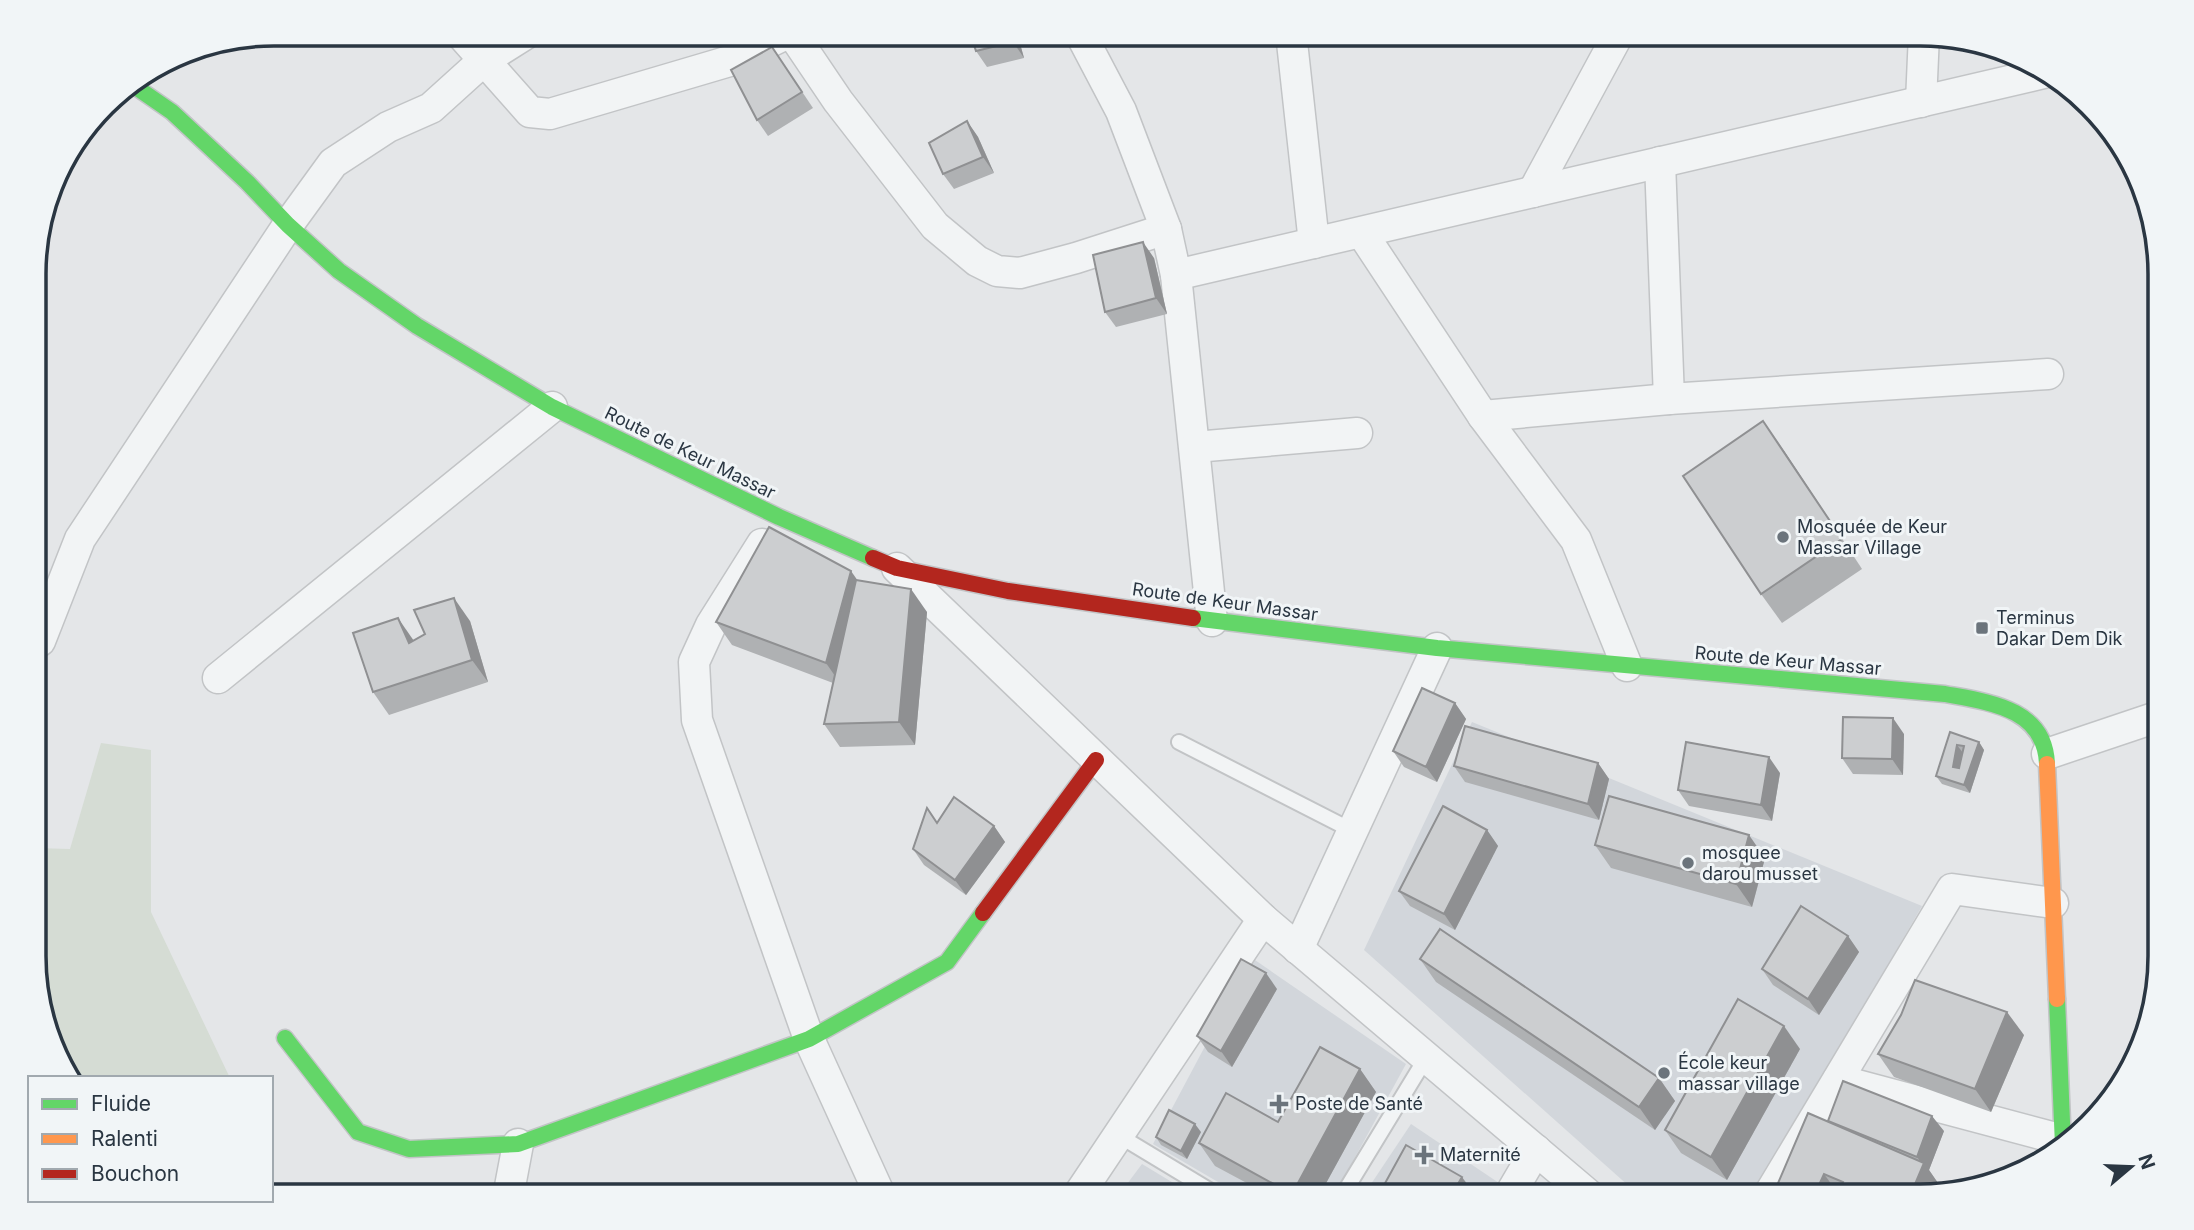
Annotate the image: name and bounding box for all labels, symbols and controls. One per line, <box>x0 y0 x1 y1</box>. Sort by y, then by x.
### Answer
street label: Route de Keur Massar <box>601 402 779 503</box>
place label: Mosquée de Keur Massar Village <box>1797 516 1947 558</box>
marker: Mosquée de Keur Massar Village <box>1775 529 1791 545</box>
street label: Route de Keur Massar <box>1131 578 1319 625</box>
place label: Terminus Dakar Dem Dik <box>1996 607 2123 649</box>
marker: Terminus Dakar Dem Dik <box>1974 620 1990 636</box>
street label: Route de Keur Massar <box>1694 642 1882 679</box>
place label: mosquee darou musset <box>1702 842 1818 884</box>
marker: mosquee darou musset <box>1680 855 1696 871</box>
place label: École keur massar village <box>1678 1051 1800 1094</box>
marker: École keur massar village <box>1656 1065 1672 1081</box>
legend <box>28 1076 273 1202</box>
text: Fluide <box>91 1091 151 1116</box>
place label: Poste de Santé <box>1295 1093 1423 1114</box>
marker: Poste de Santé <box>1269 1094 1289 1114</box>
text: Ralenti <box>91 1126 158 1151</box>
north arrow <box>2096 1132 2166 1202</box>
place label: Maternité <box>1440 1144 1521 1165</box>
marker: Maternité <box>1414 1145 1434 1165</box>
text: N <box>2133 1151 2160 1172</box>
text: Bouchon <box>91 1161 179 1186</box>

